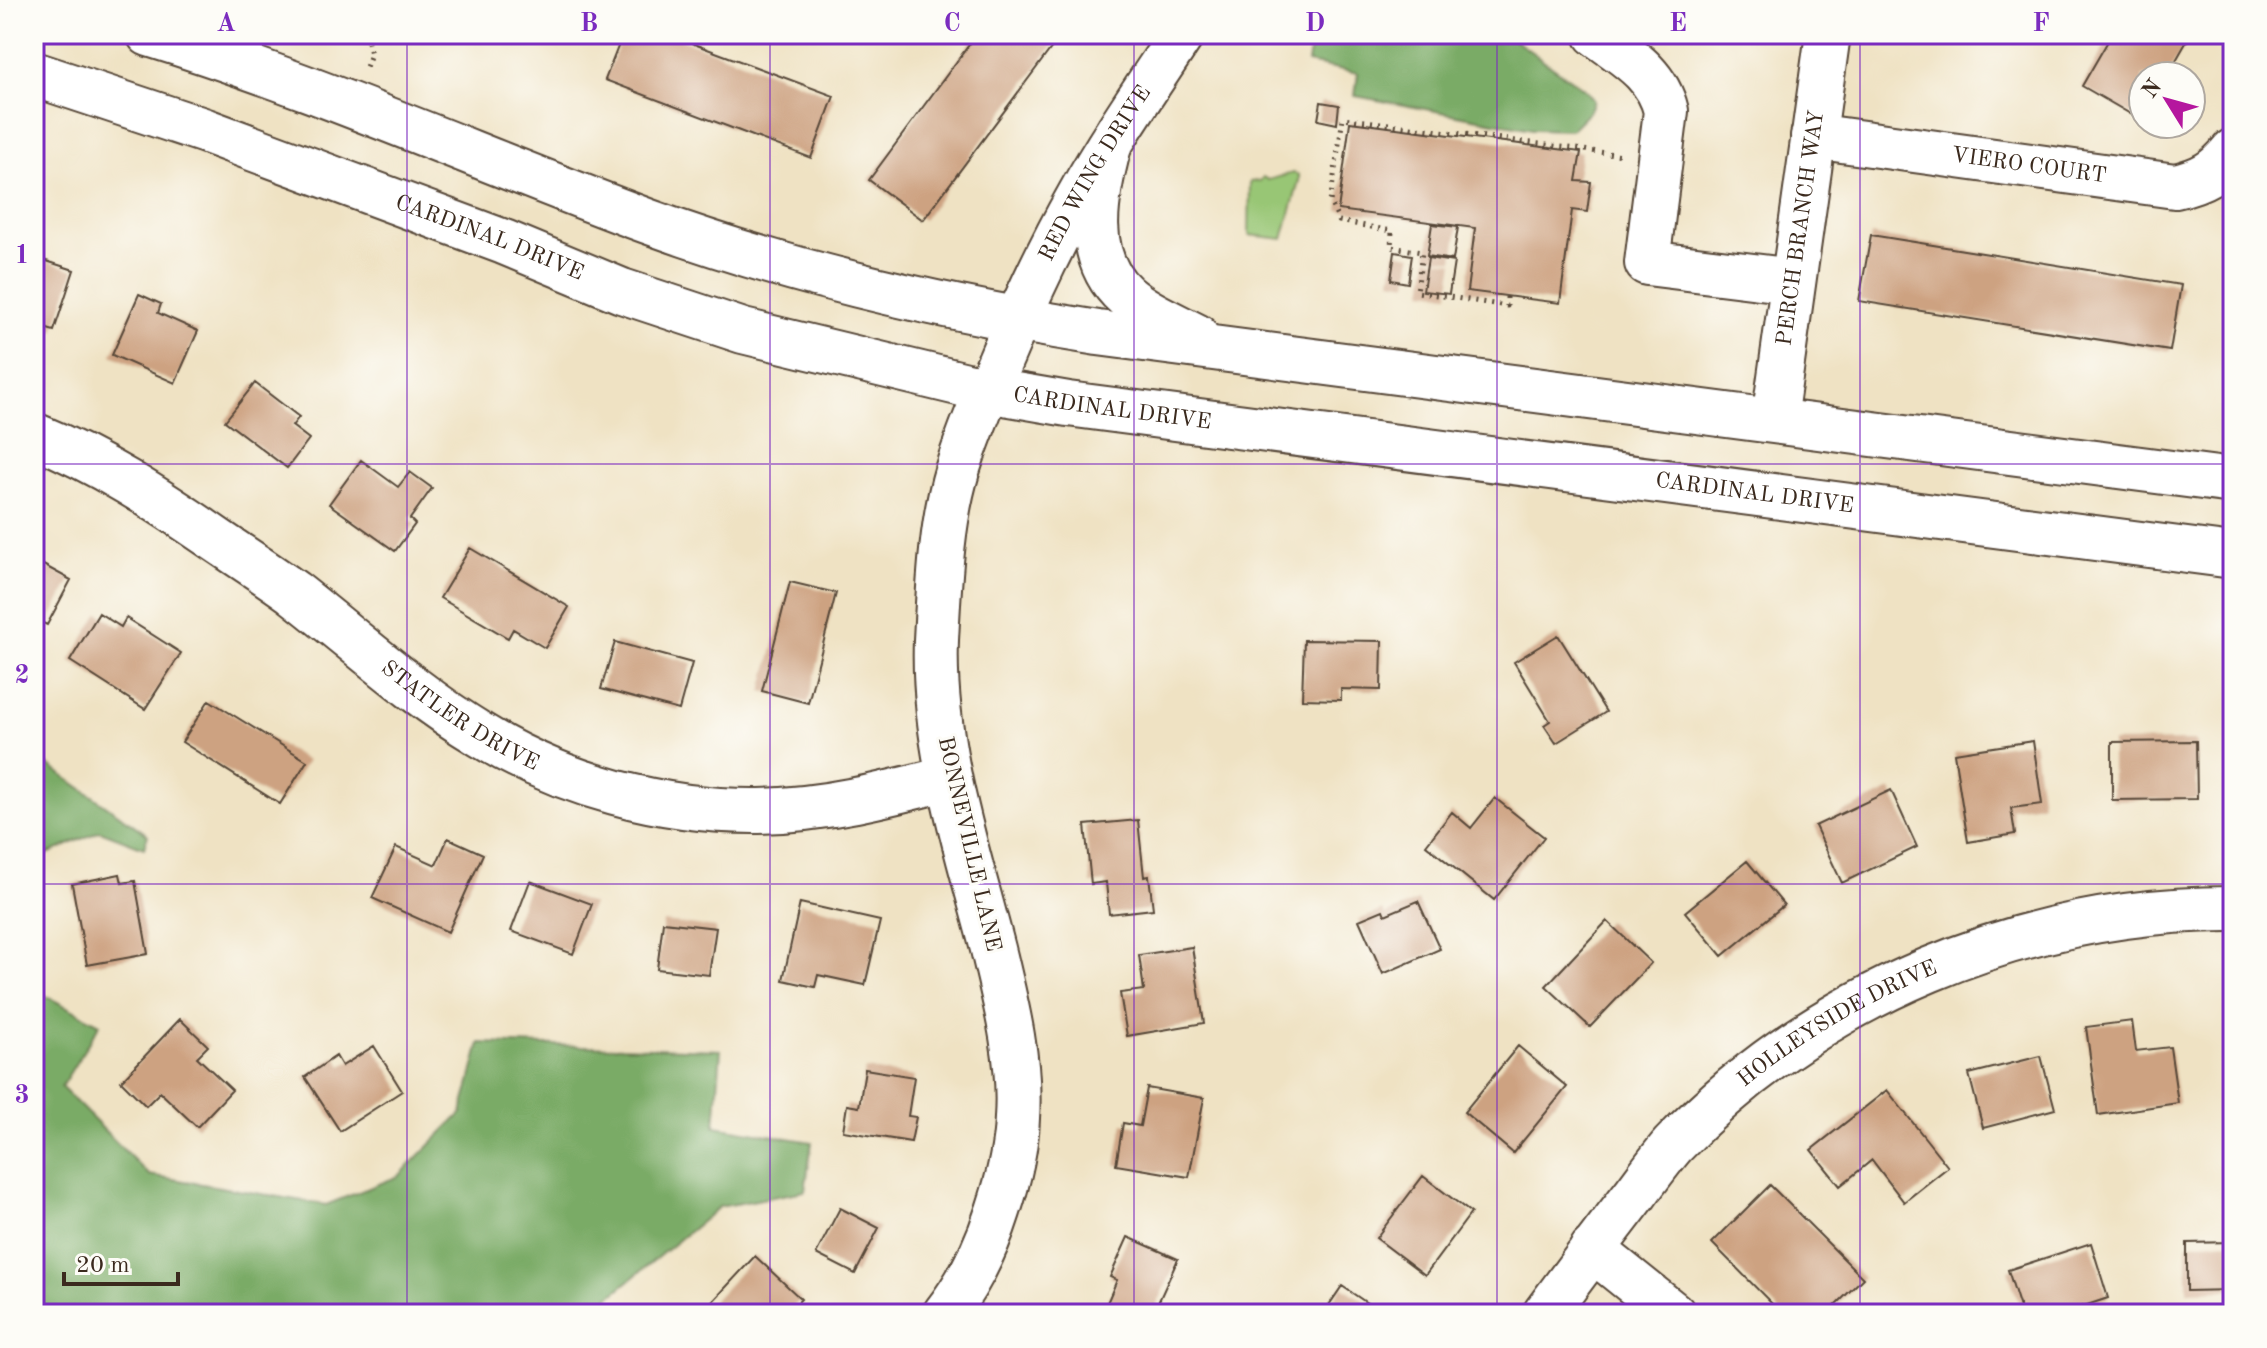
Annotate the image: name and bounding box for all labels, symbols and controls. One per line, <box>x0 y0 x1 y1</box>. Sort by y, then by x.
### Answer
text: A <box>216 11 236 37</box>
text: B <box>580 11 598 37</box>
text: C <box>943 11 961 37</box>
text: D <box>1305 11 1325 37</box>
text: E <box>1669 11 1687 37</box>
text: F <box>2032 11 2050 37</box>
north arrow <box>2127 60 2207 140</box>
text: N <box>2139 76 2167 103</box>
street label: RED WING DRIVE <box>1036 82 1155 265</box>
street label: PERCH BRANCH WAY <box>1774 109 1828 347</box>
street label: VIERO COURT <box>1950 144 2108 187</box>
street label: CARDINAL DRIVE <box>392 192 586 285</box>
text: 1 <box>14 243 30 269</box>
street label: CARDINAL DRIVE <box>1011 384 1212 434</box>
street label: CARDINAL DRIVE <box>1654 470 1855 517</box>
street label: STATLER DRIVE <box>377 657 542 775</box>
text: 2 <box>14 663 30 689</box>
street label: BONNEVILLE LANE <box>934 734 1004 954</box>
street label: HOLLEYSIDE DRIVE <box>1734 957 1940 1091</box>
text: 3 <box>14 1083 30 1109</box>
scale bar <box>64 1236 178 1286</box>
text: 20 m <box>76 1254 130 1278</box>

